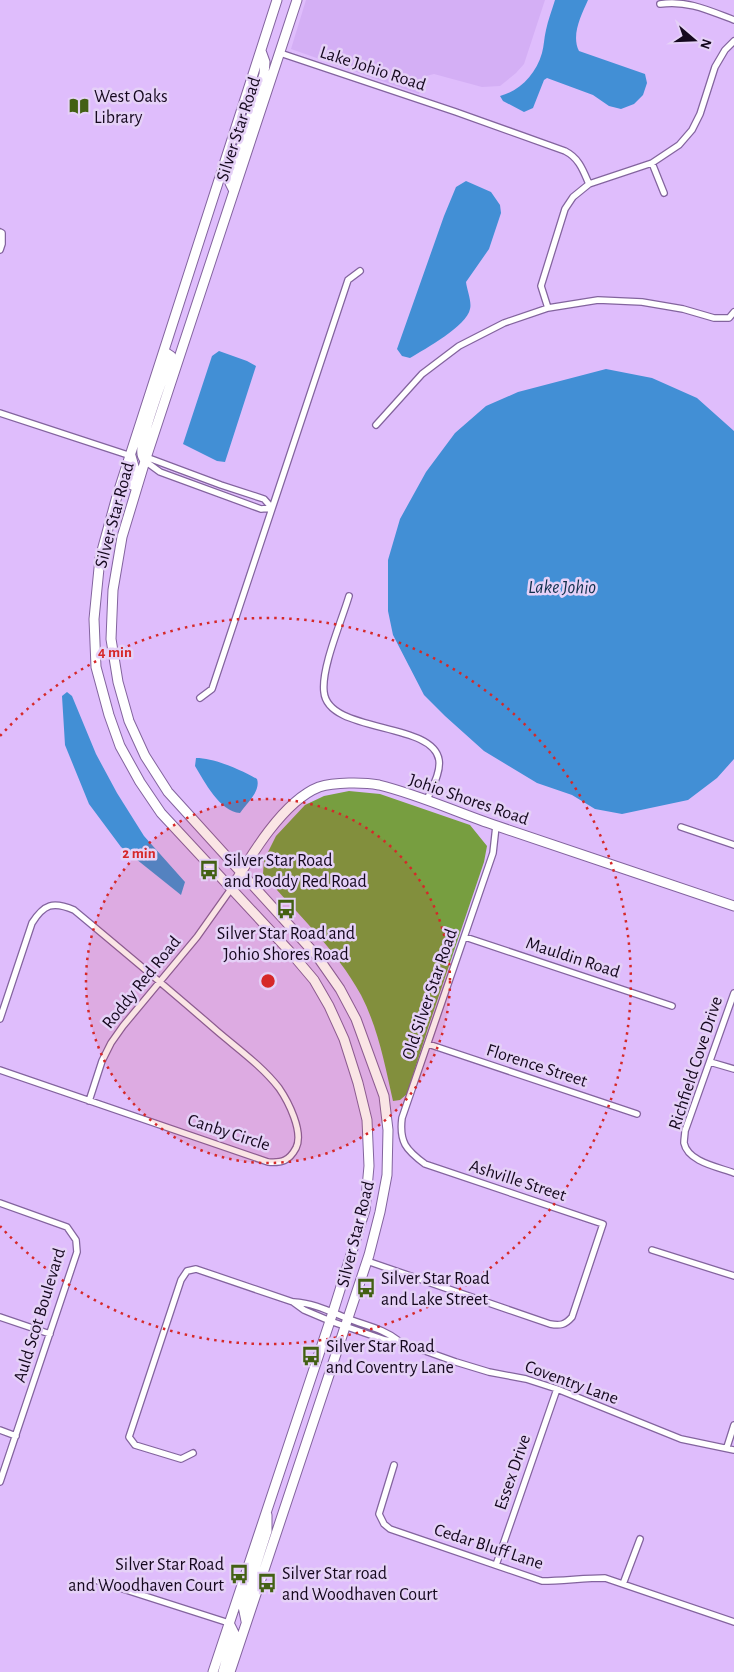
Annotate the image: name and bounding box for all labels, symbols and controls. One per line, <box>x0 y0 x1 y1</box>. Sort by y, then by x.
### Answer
north arrow <box>669 15 719 65</box>
text: N <box>697 37 714 51</box>
street label: Lake Johio Road <box>317 43 428 95</box>
street label: Silver Star Road <box>214 75 264 184</box>
place label: West Oaks Library <box>94 88 168 127</box>
library icon: West Oaks Library <box>68 95 90 117</box>
street label: Silver Star Road <box>92 460 138 570</box>
water label: Lake Johio <box>528 578 596 597</box>
text: 4 min <box>98 645 132 660</box>
street label: Johio Shores Road <box>406 771 531 829</box>
text: 2 min <box>122 846 156 861</box>
place label: Silver Star Road and Roddy Red Road <box>224 852 367 891</box>
bus stop icon: Silver Star Road and Roddy Red Road <box>198 859 220 881</box>
bus stop icon: Silver Star Road and Johio Shores Road <box>275 898 297 920</box>
place label: Silver Star Road and Johio Shores Road <box>217 925 355 964</box>
street label: Old Silver Star Road <box>399 927 461 1062</box>
street label: Roddy Red Road <box>99 933 184 1032</box>
street label: Mauldin Road <box>523 934 622 982</box>
centre of rings <box>259 972 277 990</box>
street label: Richfield Cove Drive <box>666 994 726 1132</box>
street label: Florence Street <box>484 1041 590 1091</box>
street label: Canby Circle <box>185 1111 272 1155</box>
street label: Ashville Street <box>467 1157 569 1205</box>
street label: Silver Star Road <box>334 1179 378 1289</box>
street label: Auld Scot Boulevard <box>11 1246 69 1385</box>
place label: Silver Star Road and Lake Street <box>381 1270 490 1309</box>
bus stop icon: Silver Star Road and Lake Street <box>355 1277 377 1299</box>
place label: Silver Star Road and Coventry Lane <box>326 1338 454 1377</box>
bus stop icon: Silver Star Road and Coventry Lane <box>300 1345 322 1367</box>
street label: Coventry Lane <box>522 1358 621 1408</box>
street label: Essex Drive <box>492 1432 534 1512</box>
street label: Cedar Bluff Lane <box>432 1521 546 1573</box>
place label: Silver Star Road and Woodhaven Court <box>68 1556 224 1595</box>
bus stop icon: Silver Star Road and Woodhaven Court <box>228 1563 250 1585</box>
place label: Silver Star road and Woodhaven Court <box>282 1565 438 1604</box>
bus stop icon: Silver Star road and Woodhaven Court <box>256 1572 278 1594</box>

